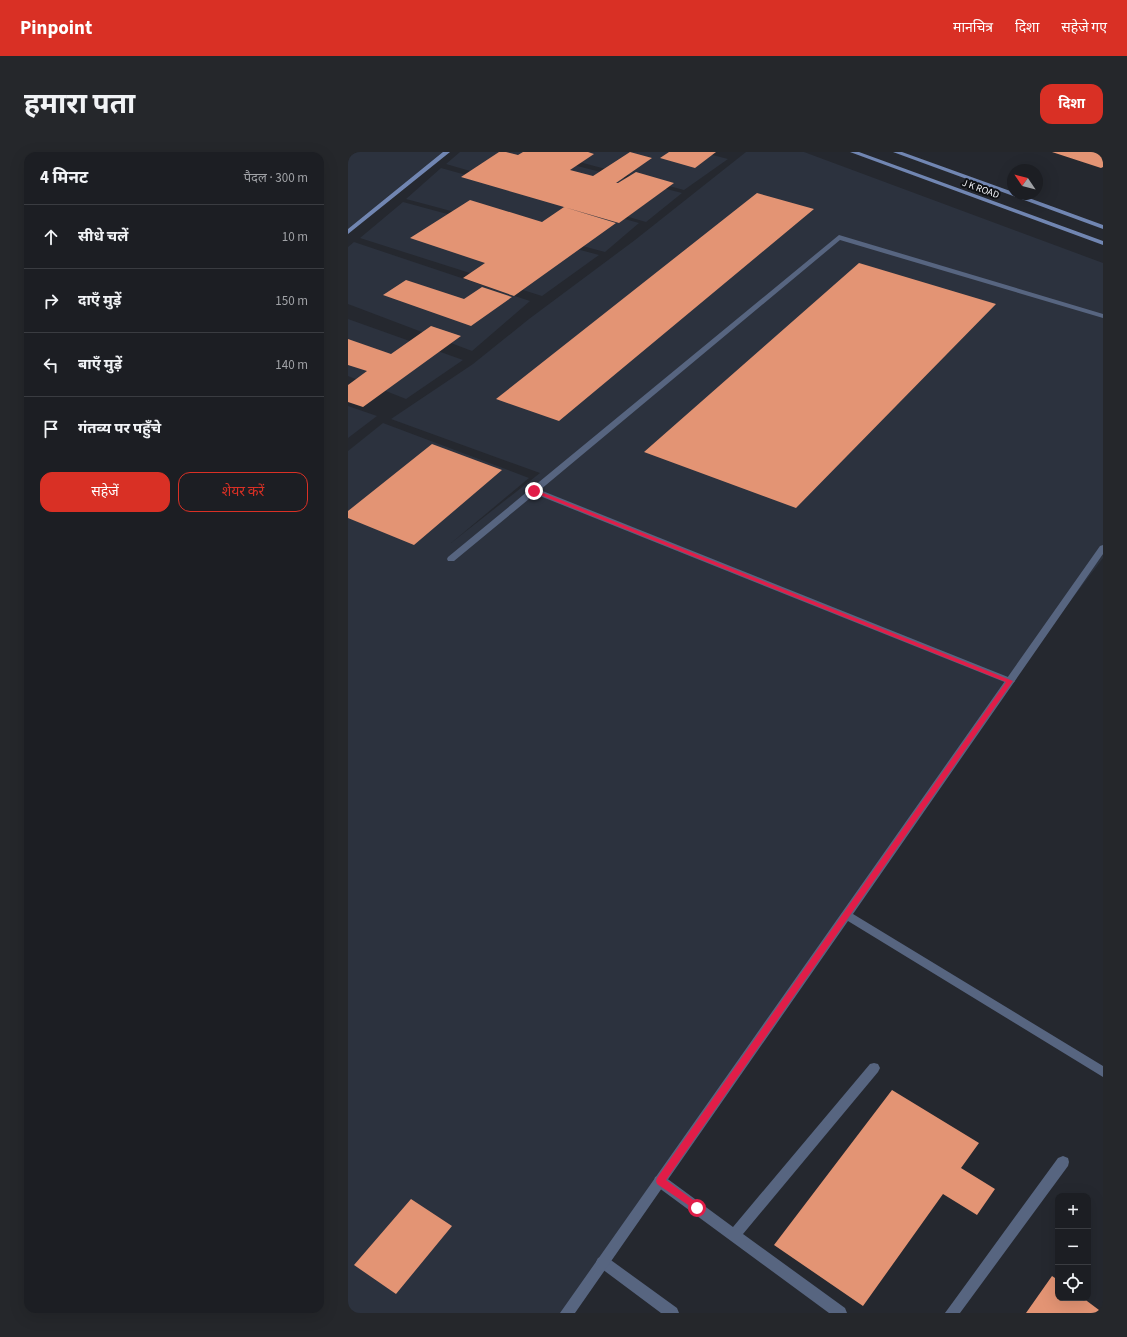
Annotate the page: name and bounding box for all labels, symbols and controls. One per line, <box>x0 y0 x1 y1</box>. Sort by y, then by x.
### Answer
text: Pinpoint <box>20 15 92 42</box>
text: मानचित्र <box>953 18 993 38</box>
text: दिशा <box>1015 18 1039 38</box>
text: सहेजे गए <box>1061 18 1107 38</box>
text: हमारा पता <box>24 84 135 124</box>
button: दिशा <box>1040 84 1103 124</box>
north arrow <box>1007 164 1043 200</box>
text: 4 मिनट <box>40 166 88 190</box>
text: पैदल · 300 m <box>244 169 308 187</box>
street label: J K ROAD <box>960 176 1001 202</box>
icon: ahead <box>40 226 62 248</box>
text: सीधे चलें <box>78 226 128 247</box>
text: 10 m <box>282 228 308 246</box>
icon: right <box>40 290 62 312</box>
text: दाएँ मुड़ें <box>78 290 121 311</box>
text: 150 m <box>275 292 308 310</box>
icon: left <box>40 354 62 376</box>
text: बाएँ मुड़ें <box>78 354 122 375</box>
text: 140 m <box>275 356 308 374</box>
icon: arrive <box>40 418 62 440</box>
text: गंतव्य पर पहुँचे <box>78 418 161 439</box>
button: सहेजें <box>40 472 170 512</box>
button: शेयर करें <box>178 472 308 512</box>
route end <box>525 482 543 500</box>
map controls <box>1055 1193 1091 1301</box>
button: + <box>1055 1193 1091 1229</box>
route start <box>688 1199 706 1217</box>
button: − <box>1055 1229 1091 1265</box>
button: locate <box>1055 1265 1091 1301</box>

